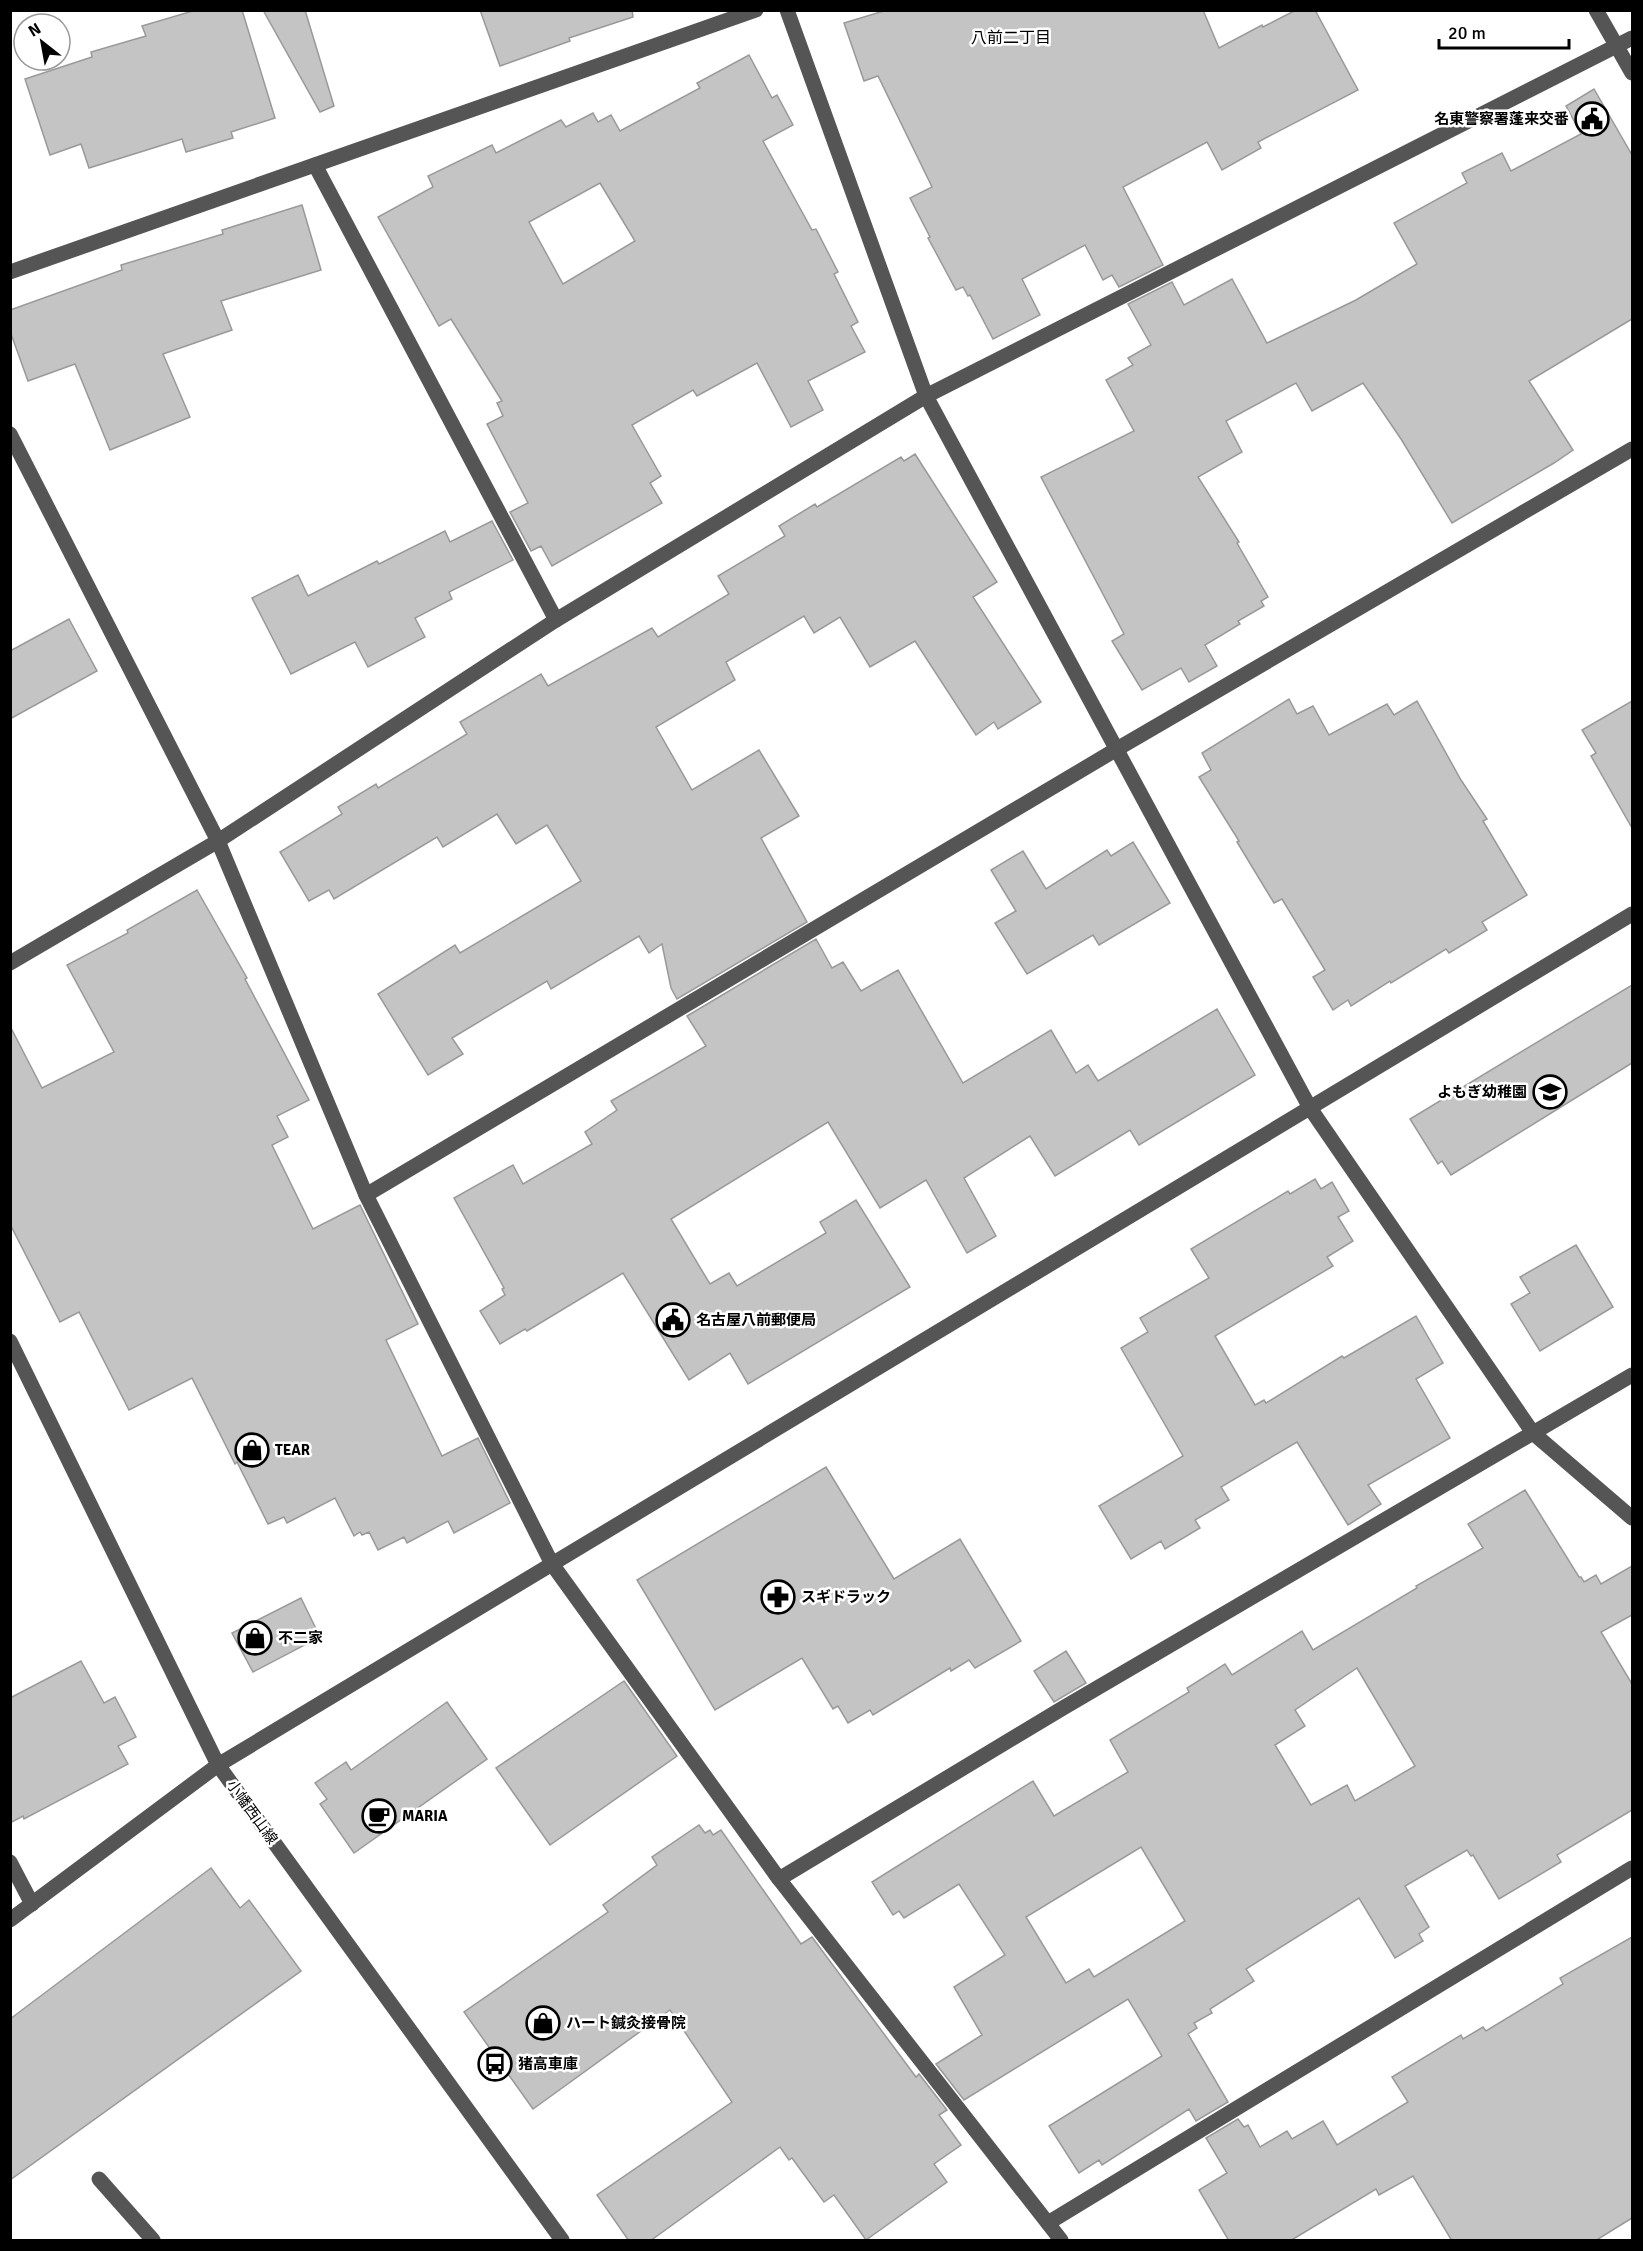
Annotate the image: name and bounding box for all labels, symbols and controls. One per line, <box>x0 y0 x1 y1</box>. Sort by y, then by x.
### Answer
north arrow <box>12 12 72 72</box>
scale bar <box>1439 12 1570 50</box>
text: N <box>25 19 45 41</box>
text: 20 m <box>1448 22 1486 44</box>
district label: 八前二丁目 <box>971 28 1051 48</box>
public building icon: 名東警察署蓬来交番 <box>1574 101 1610 137</box>
place label: 名東警察署蓬来交番 <box>1434 110 1569 128</box>
school or university icon: よもぎ幼稚園 <box>1532 1074 1568 1110</box>
place label: よもぎ幼稚園 <box>1437 1083 1527 1101</box>
public building icon: 名古屋八前郵便局 <box>655 1302 691 1338</box>
place label: 名古屋八前郵便局 <box>696 1311 816 1329</box>
shop icon: TEAR <box>234 1432 270 1468</box>
place label: TEAR <box>275 1441 310 1459</box>
pharmacy icon: スギドラック <box>760 1579 796 1615</box>
place label: スギドラック <box>801 1588 891 1606</box>
shop icon: 不二家 <box>237 1620 273 1656</box>
place label: 不二家 <box>278 1629 323 1647</box>
street label: 小幡西山線 <box>223 1776 281 1848</box>
cafe icon: MARIA <box>361 1798 397 1834</box>
place label: MARIA <box>402 1807 448 1825</box>
shop icon: ハート鍼灸接骨院 <box>525 2005 561 2041</box>
place label: ハート鍼灸接骨院 <box>566 2014 686 2032</box>
bus stop icon: 猪高車庫 <box>477 2046 513 2082</box>
place label: 猪高車庫 <box>518 2055 578 2073</box>

